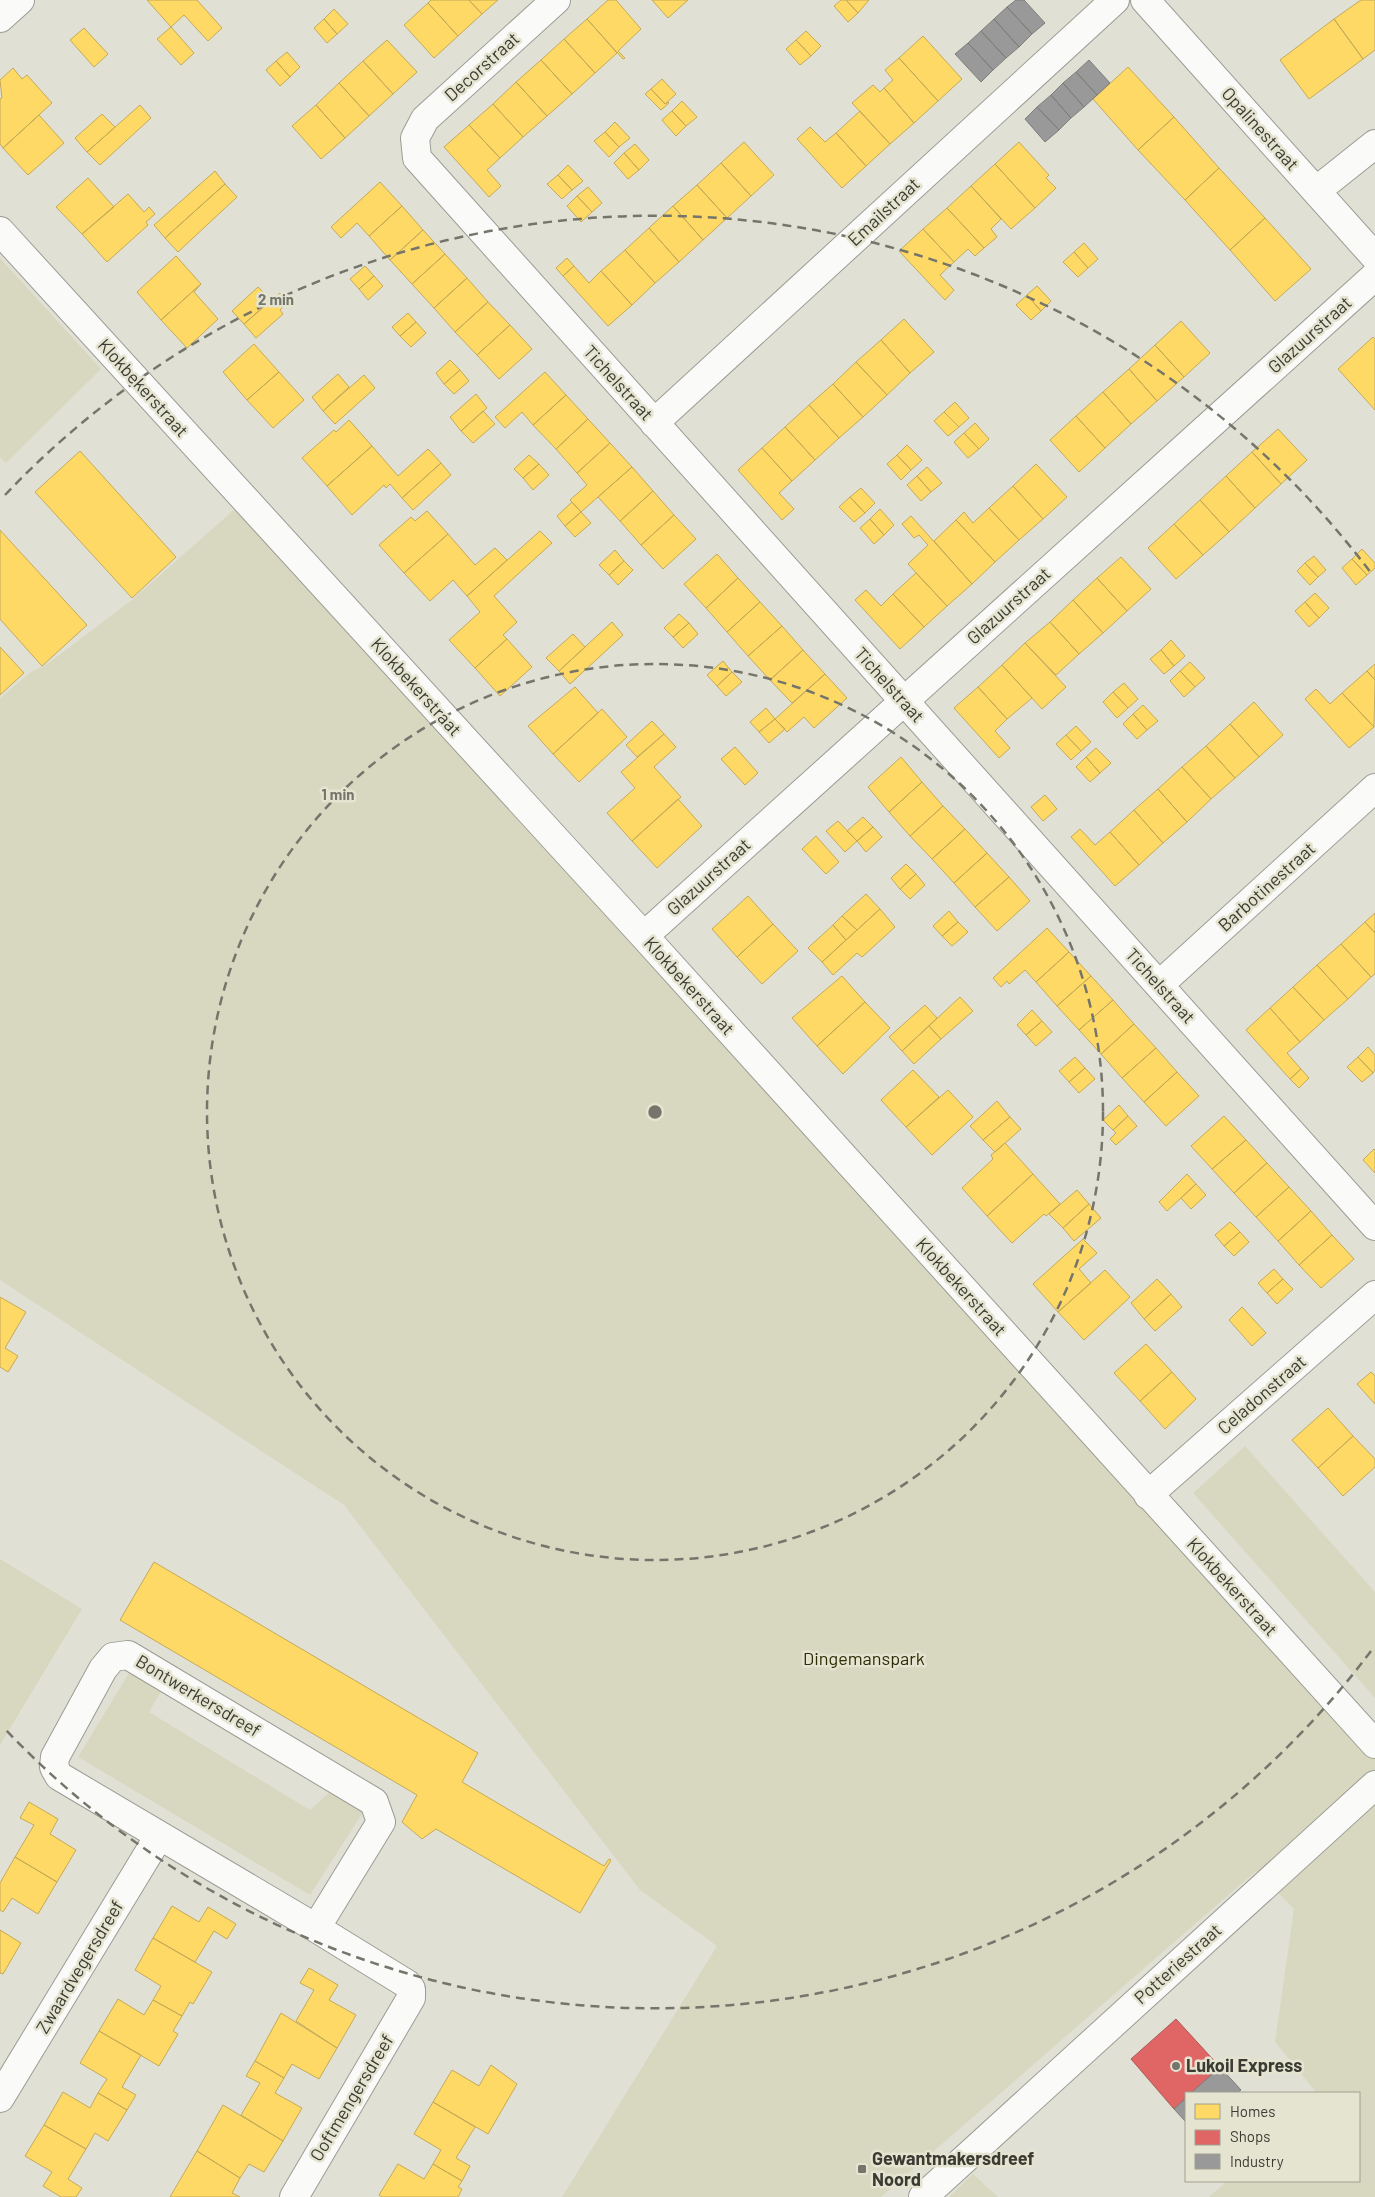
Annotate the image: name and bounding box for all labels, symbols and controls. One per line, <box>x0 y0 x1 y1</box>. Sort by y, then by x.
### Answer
street label: Decorstraat <box>439 27 523 106</box>
street label: Opalinestraat <box>1218 82 1304 175</box>
street label: Emailstraat <box>843 172 924 250</box>
text: 2 min <box>258 290 294 308</box>
street label: Glazuurstraat <box>1263 291 1356 377</box>
street label: Klokbekerstraat <box>94 334 194 441</box>
street label: Tichelstraat <box>579 340 658 425</box>
street label: Glazuurstraat <box>962 562 1055 648</box>
street label: Klokbekerstraat <box>367 633 467 740</box>
street label: Tichelstraat <box>850 642 929 727</box>
text: 1 min <box>322 785 354 803</box>
street label: Glazuurstraat <box>662 833 755 919</box>
street label: Barbotinestraat <box>1213 837 1319 936</box>
street label: Klokbekerstraat <box>640 932 740 1039</box>
street label: Tichelstraat <box>1121 943 1200 1028</box>
centre of rings <box>646 1103 664 1121</box>
street label: Klokbekerstraat <box>912 1233 1012 1340</box>
street label: Celadonstraat <box>1213 1350 1310 1439</box>
street label: Klokbekerstraat <box>1183 1533 1283 1640</box>
park label: Dingemanspark <box>803 1647 925 1669</box>
street label: Bontwerkersdreef <box>132 1649 265 1741</box>
street label: Zwaardvegersdreef <box>31 1896 128 2037</box>
street label: Potteriestraat <box>1129 1918 1225 2008</box>
street label: Ooftmengersdreef <box>305 2030 398 2165</box>
place label: Lukoil Express <box>1186 2054 1302 2076</box>
marker: Lukoil Express <box>1170 2060 1182 2072</box>
legend <box>1185 2092 1360 2182</box>
text: Homes <box>1230 2102 1275 2120</box>
text: Shops <box>1230 2127 1270 2145</box>
place label: Gewantmakersdreef Noord <box>872 2147 1034 2190</box>
text: Industry <box>1230 2152 1284 2170</box>
marker: Gewantmakersdreef Noord <box>856 2163 868 2175</box>

